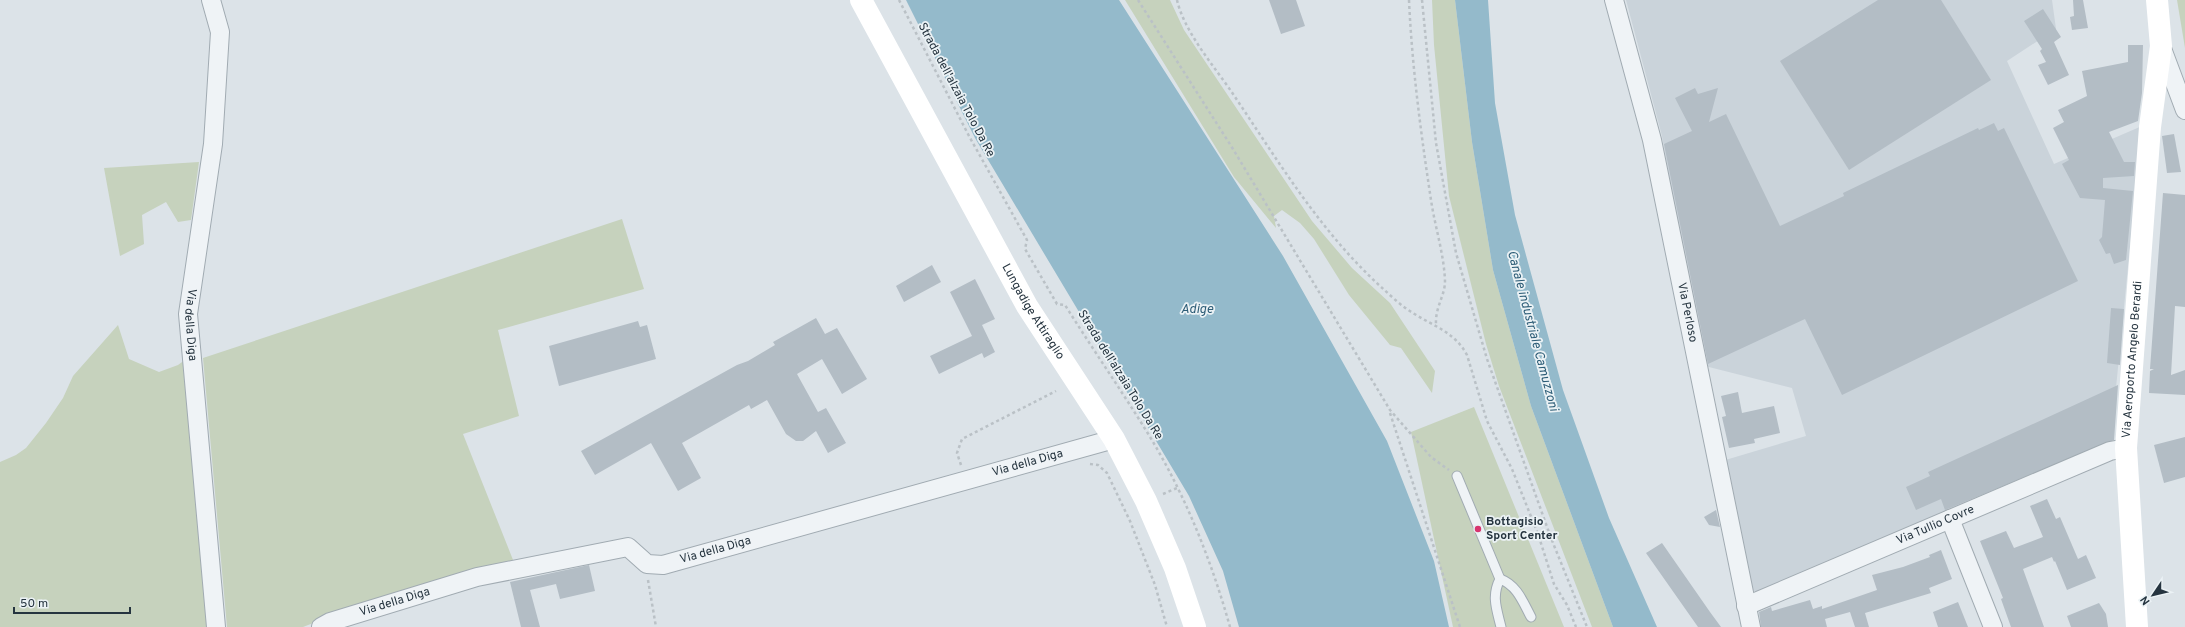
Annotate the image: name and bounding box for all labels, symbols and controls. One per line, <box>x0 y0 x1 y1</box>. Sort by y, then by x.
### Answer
street label: Strada dell'alzaia Tolo Da Re <box>914 20 998 160</box>
water label: Canale industriale Camuzzoni <box>1503 249 1561 414</box>
street label: Lungadige Attiraglio <box>998 261 1068 363</box>
street label: Via Aeroporto Angelo Berardi <box>2119 280 2146 439</box>
street label: Via Perloso <box>1673 281 1701 344</box>
street label: Via della Diga <box>180 287 200 362</box>
water label: Adige <box>1181 302 1213 318</box>
street label: Strada dell'alzaia Tolo Da Re <box>1073 307 1167 443</box>
street label: Via della Diga <box>990 446 1065 481</box>
street label: Via Tullio Covre <box>1894 502 1977 549</box>
place label: Bottagisio Sport Center <box>1486 514 1557 544</box>
marker: Bottagisio Sport Center <box>1473 524 1483 534</box>
street label: Via della Diga <box>678 533 753 568</box>
north arrow <box>2133 575 2173 615</box>
street label: Via della Diga <box>357 584 432 621</box>
scale bar <box>14 589 130 615</box>
text: N <box>2138 593 2154 607</box>
text: 50 m <box>20 596 48 612</box>

